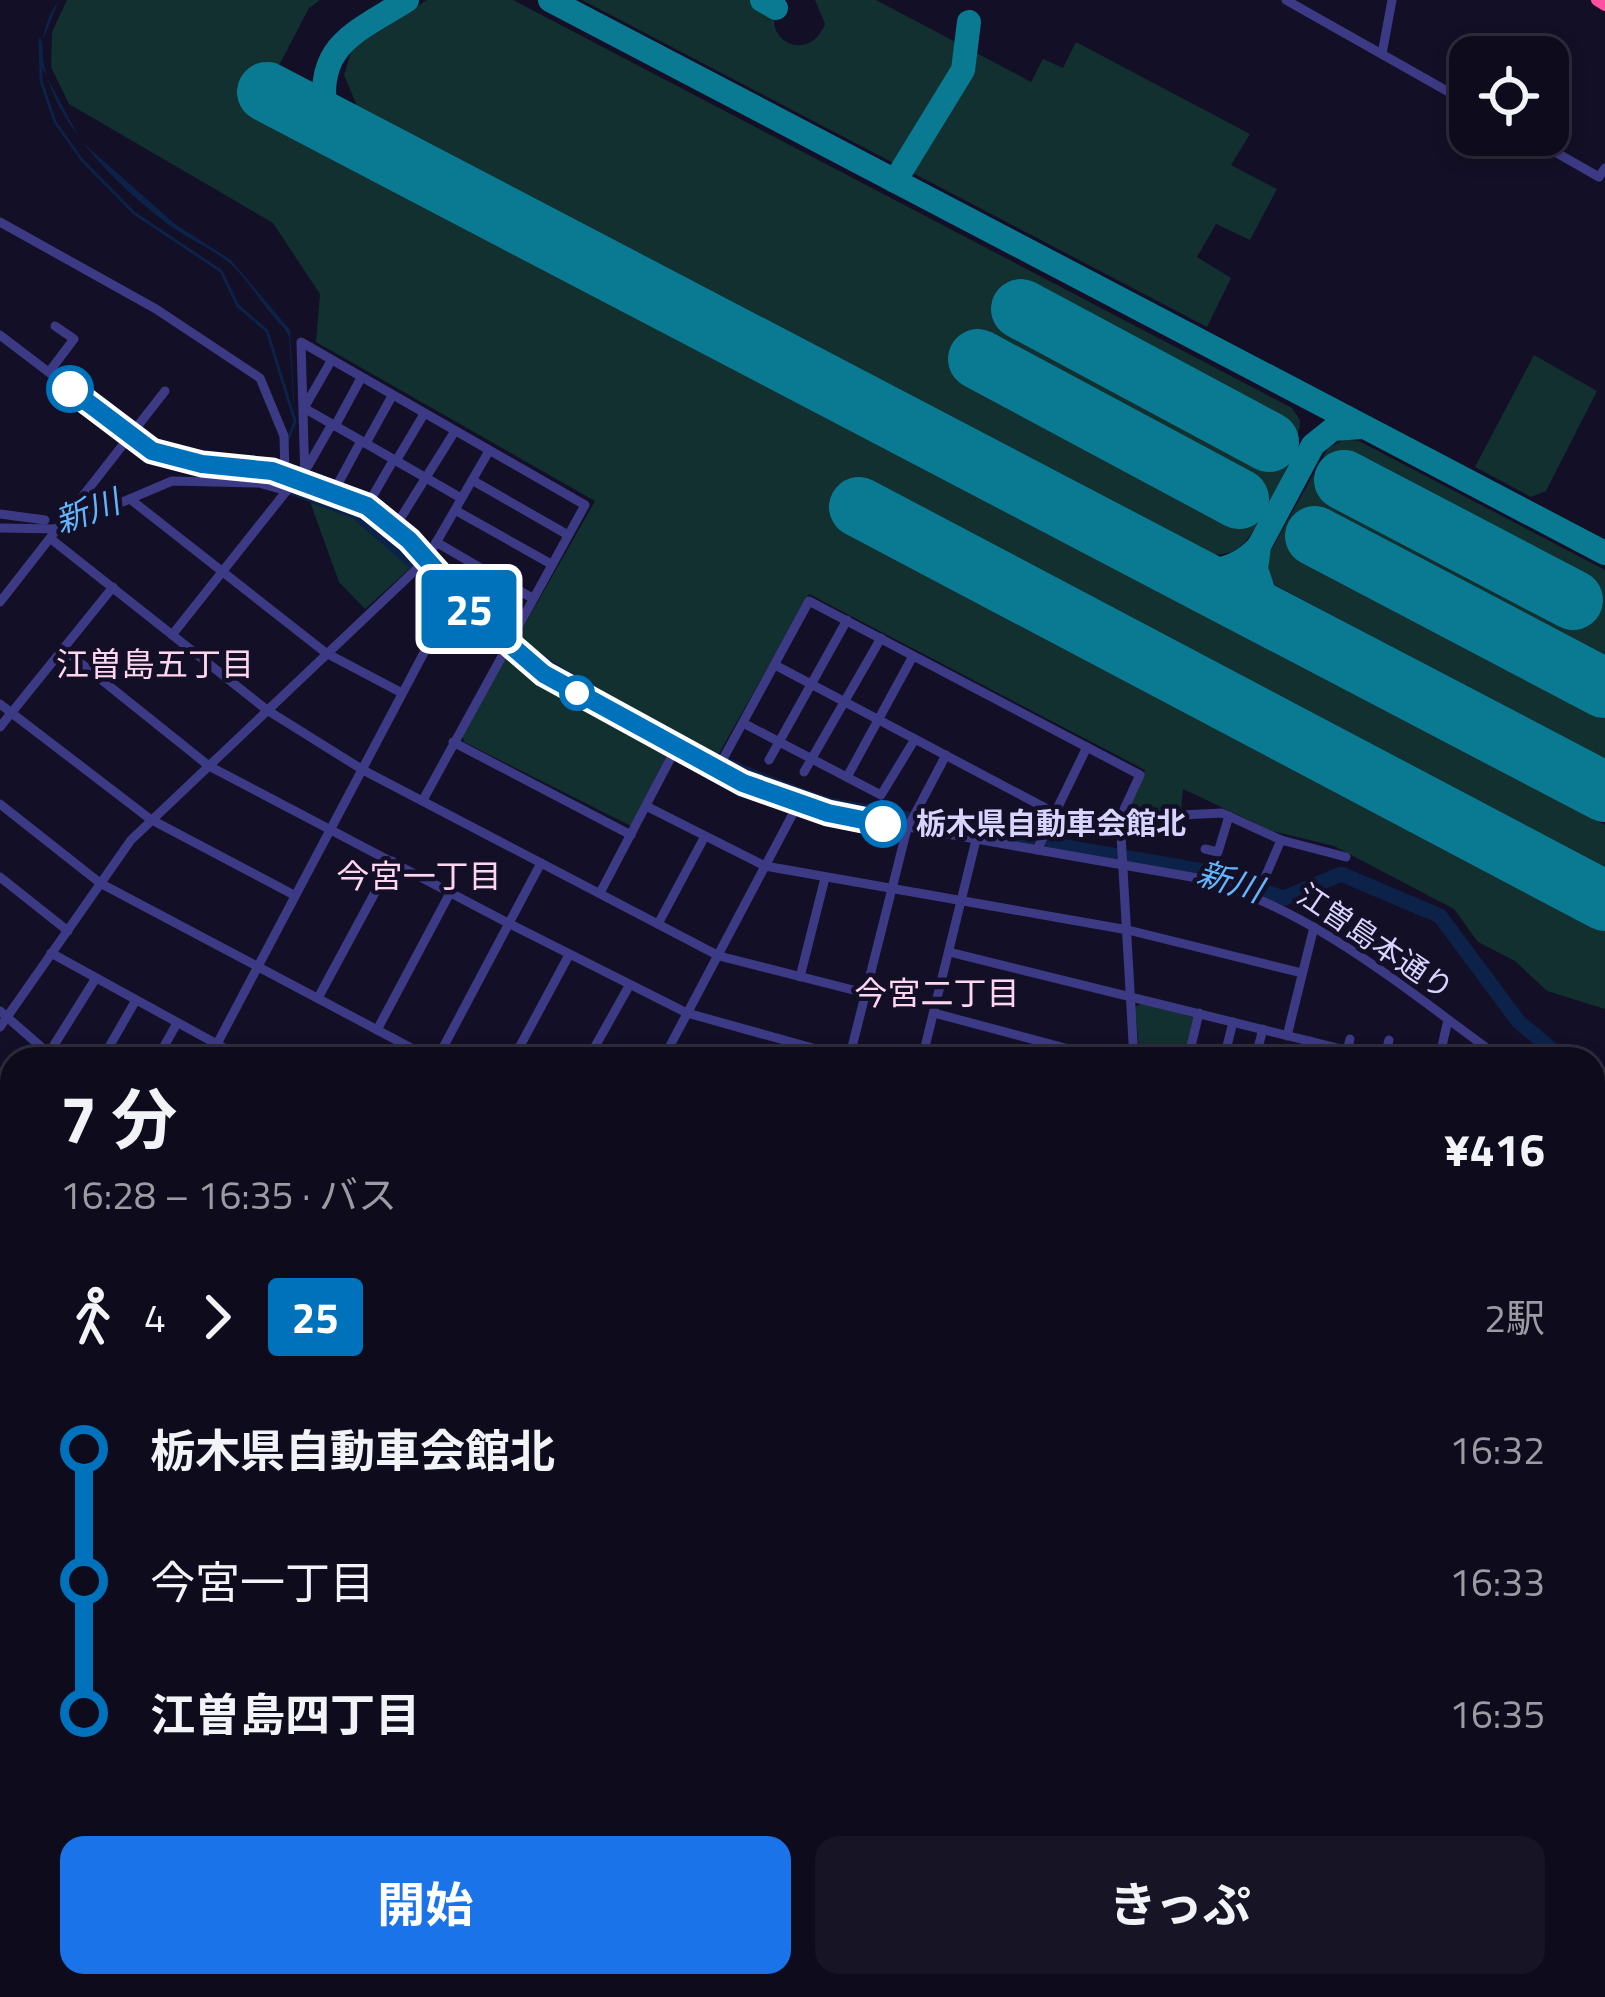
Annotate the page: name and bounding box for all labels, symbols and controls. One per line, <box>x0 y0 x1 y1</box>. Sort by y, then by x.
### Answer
map controls <box>1449 36 1569 156</box>
button: locate <box>1449 36 1569 156</box>
unlabelled marker <box>48 367 92 411</box>
water label: 新川 <box>47 475 129 546</box>
line badge: 25 <box>415 570 523 648</box>
text: 25 <box>445 577 493 641</box>
district label: 江曽島五丁目 <box>56 639 254 689</box>
unlabelled marker <box>561 677 593 709</box>
place label: 栃木県自動車会館北 <box>916 800 1186 846</box>
marker: 栃木県自動車会館北 <box>861 802 905 846</box>
water label: 新川 <box>1191 847 1272 915</box>
district label: 今宮一丁目 <box>337 851 502 901</box>
street label: 江曽島本通り <box>1288 872 1463 1011</box>
district label: 今宮二丁目 <box>855 968 1020 1018</box>
text: 7 分 <box>60 1068 177 1169</box>
text: ¥416 <box>1444 1115 1545 1183</box>
text: 16:28 – 16:35 · バス <box>60 1165 397 1224</box>
icon: walk <box>60 1284 126 1350</box>
icon: forward <box>184 1284 250 1350</box>
text: 25 <box>292 1285 339 1349</box>
text: 4 <box>144 1288 166 1347</box>
text: 2駅 <box>1484 1288 1545 1347</box>
text: 栃木県自動車会館北 <box>150 1416 555 1484</box>
text: 16:32 <box>1449 1420 1545 1479</box>
text: 今宮一丁目 <box>150 1548 375 1616</box>
text: 16:33 <box>1449 1552 1545 1611</box>
text: 江曽島四丁目 <box>150 1680 420 1748</box>
text: 16:35 <box>1449 1684 1545 1743</box>
button: 開始 <box>60 1836 791 1974</box>
button: きっぷ <box>815 1836 1545 1974</box>

